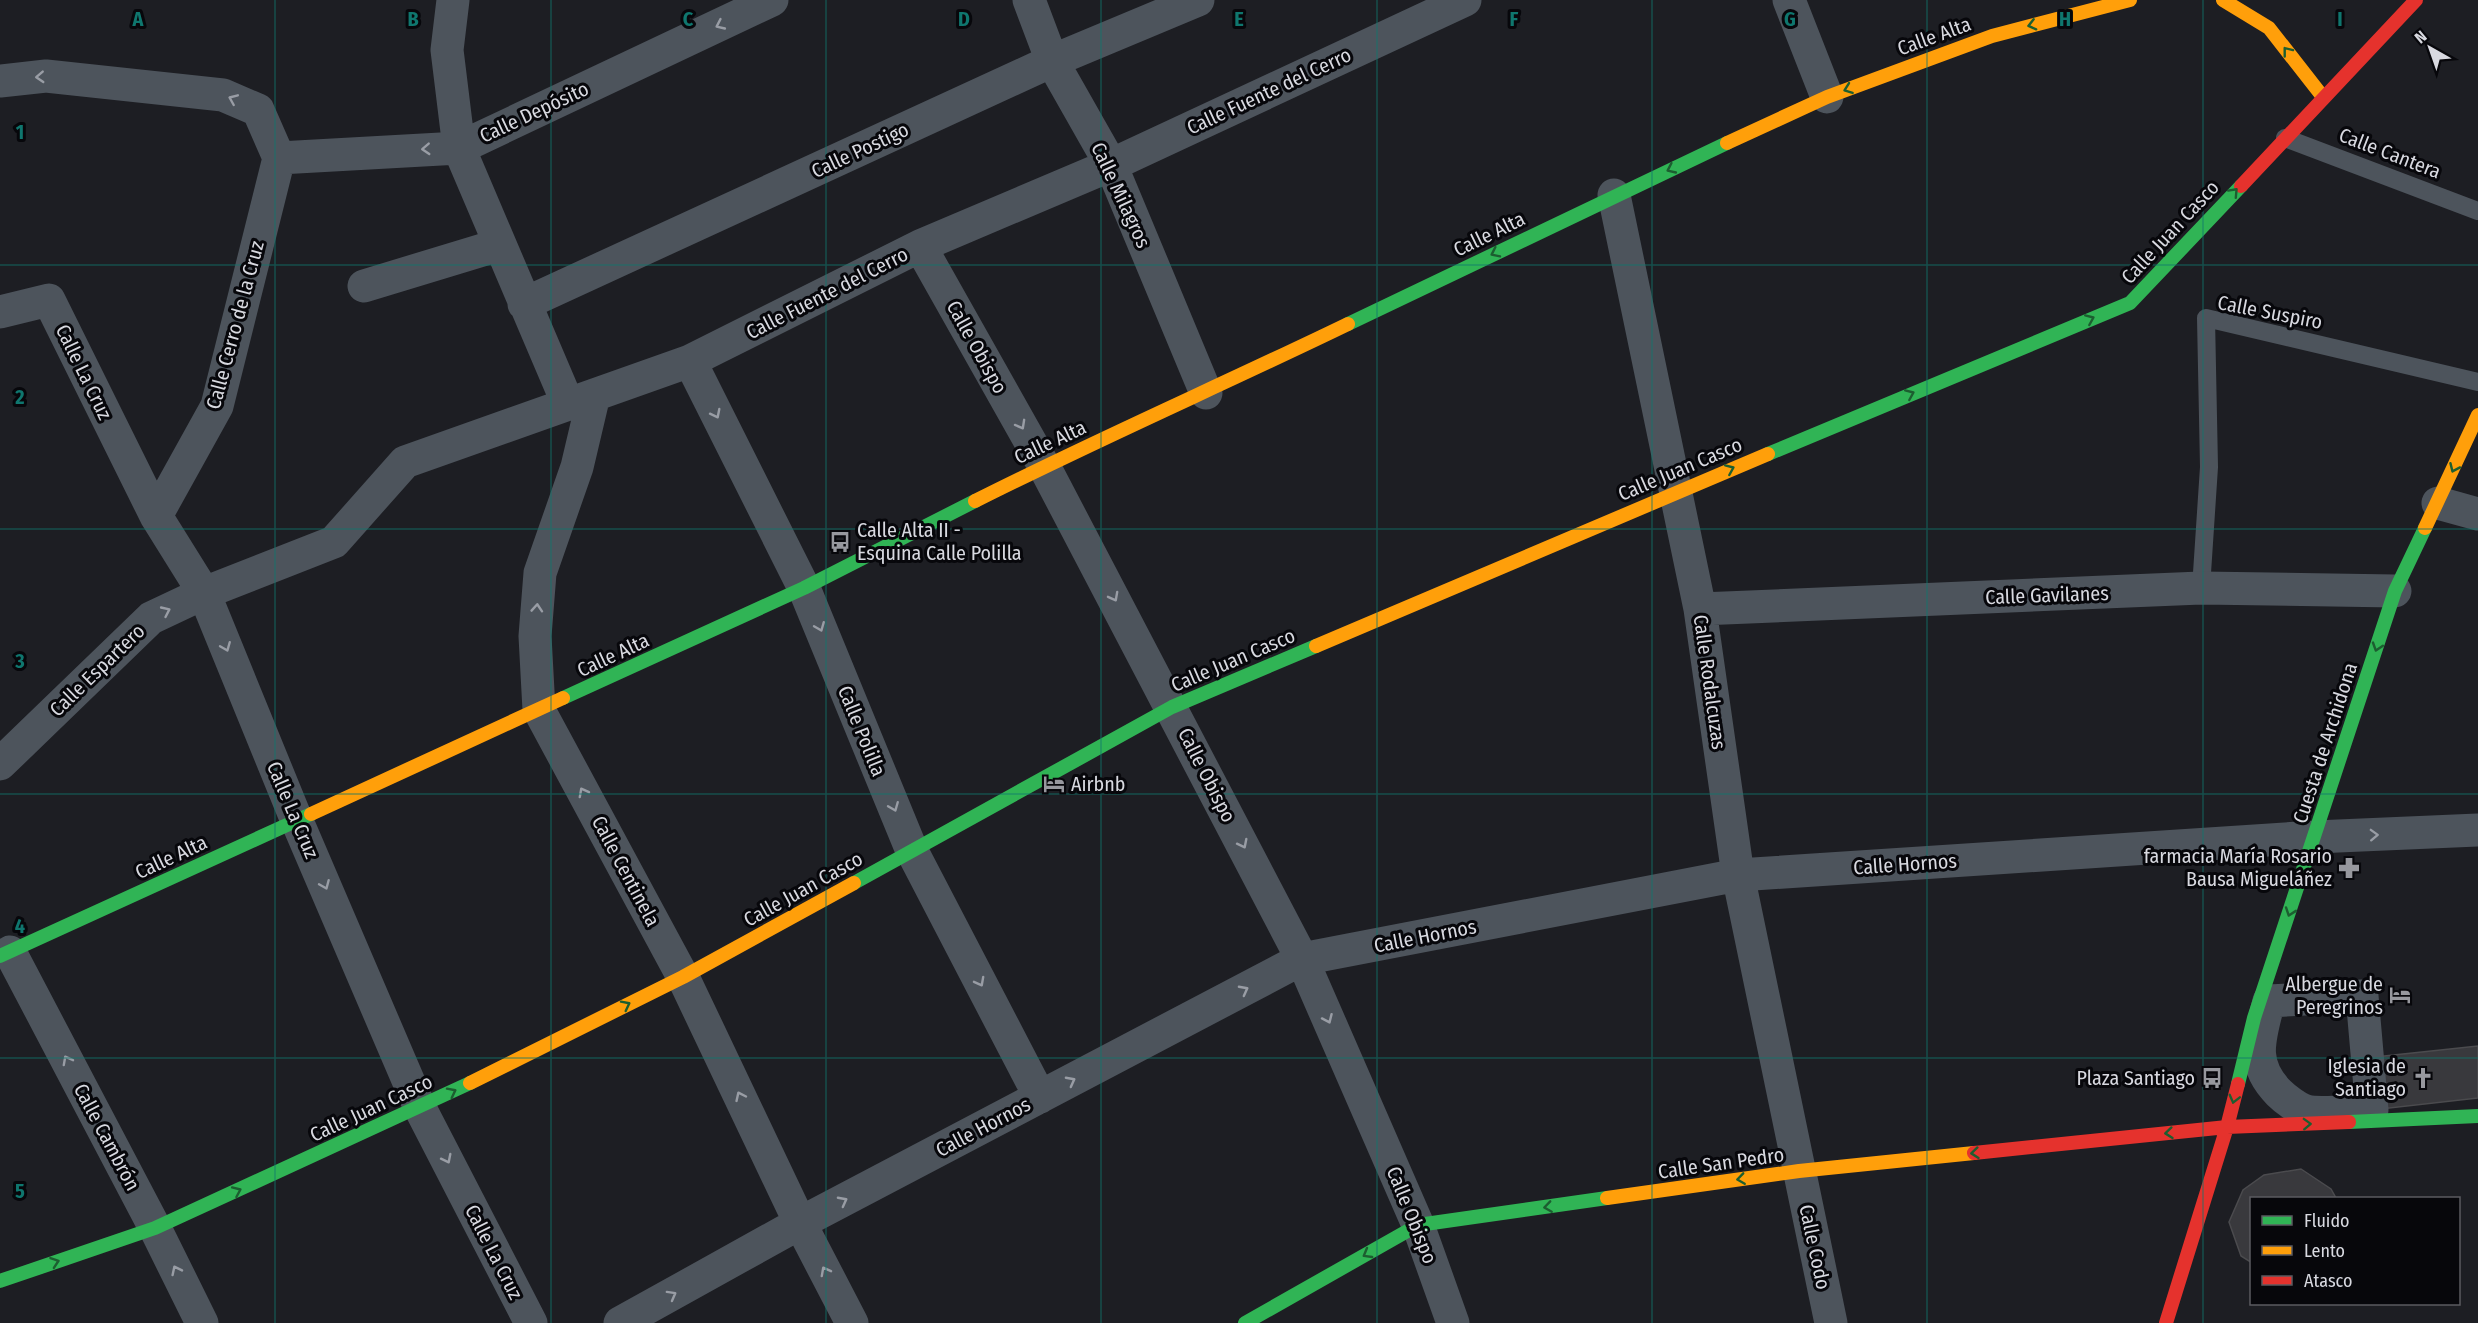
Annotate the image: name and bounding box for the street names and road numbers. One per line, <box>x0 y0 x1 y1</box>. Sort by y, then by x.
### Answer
street label: Calle Alta <box>1894 12 1974 60</box>
street label: Calle Fuente del Cerro <box>1183 42 1355 140</box>
street label: Calle Depósito <box>476 76 592 148</box>
street label: Calle Postigo <box>807 117 913 183</box>
street label: Calle Cantera <box>2336 123 2444 183</box>
street label: Calle Milagros <box>1086 138 1156 252</box>
street label: Calle Juan Casco <box>2116 175 2224 289</box>
street label: Calle Alta <box>1449 206 1529 262</box>
street label: Calle Cerro de la Cruz <box>201 238 269 412</box>
street label: Calle Fuente del Cerro <box>742 242 912 344</box>
street label: Calle Suspiro <box>2216 290 2324 334</box>
street label: Calle Obispo <box>942 296 1012 398</box>
street label: Calle La Cruz <box>51 320 117 424</box>
street label: Calle Alta <box>1010 415 1090 469</box>
street label: Calle Juan Casco <box>1614 432 1746 506</box>
street label: Calle Gavilanes <box>1985 581 2109 609</box>
street label: Calle Rodalcuzas <box>1689 613 1731 751</box>
street label: Calle Espartero <box>45 619 149 721</box>
street label: Calle Juan Casco <box>1167 623 1299 697</box>
street label: Calle Alta <box>573 628 653 682</box>
street label: Cuesta de Archidona <box>2288 660 2362 826</box>
street label: Calle Polilla <box>833 682 891 780</box>
street label: Calle Obispo <box>1173 724 1241 826</box>
street label: Calle La Cruz <box>262 758 324 862</box>
street label: Calle Centinela <box>587 812 665 930</box>
street label: Calle Alta <box>131 830 211 884</box>
street label: Calle Juan Casco <box>739 846 867 932</box>
street label: Calle Hornos <box>1852 848 1958 880</box>
street label: Calle Hornos <box>1372 914 1478 958</box>
street label: Calle Juan Casco <box>306 1069 436 1147</box>
street label: Calle Cambrón <box>69 1079 145 1195</box>
street label: Calle Hornos <box>932 1092 1034 1162</box>
street label: Calle San Pedro <box>1656 1142 1786 1184</box>
street label: Calle Obispo <box>1382 1163 1442 1267</box>
street label: Calle La Cruz <box>460 1201 528 1303</box>
street label: Calle Codo <box>1794 1202 1836 1292</box>

